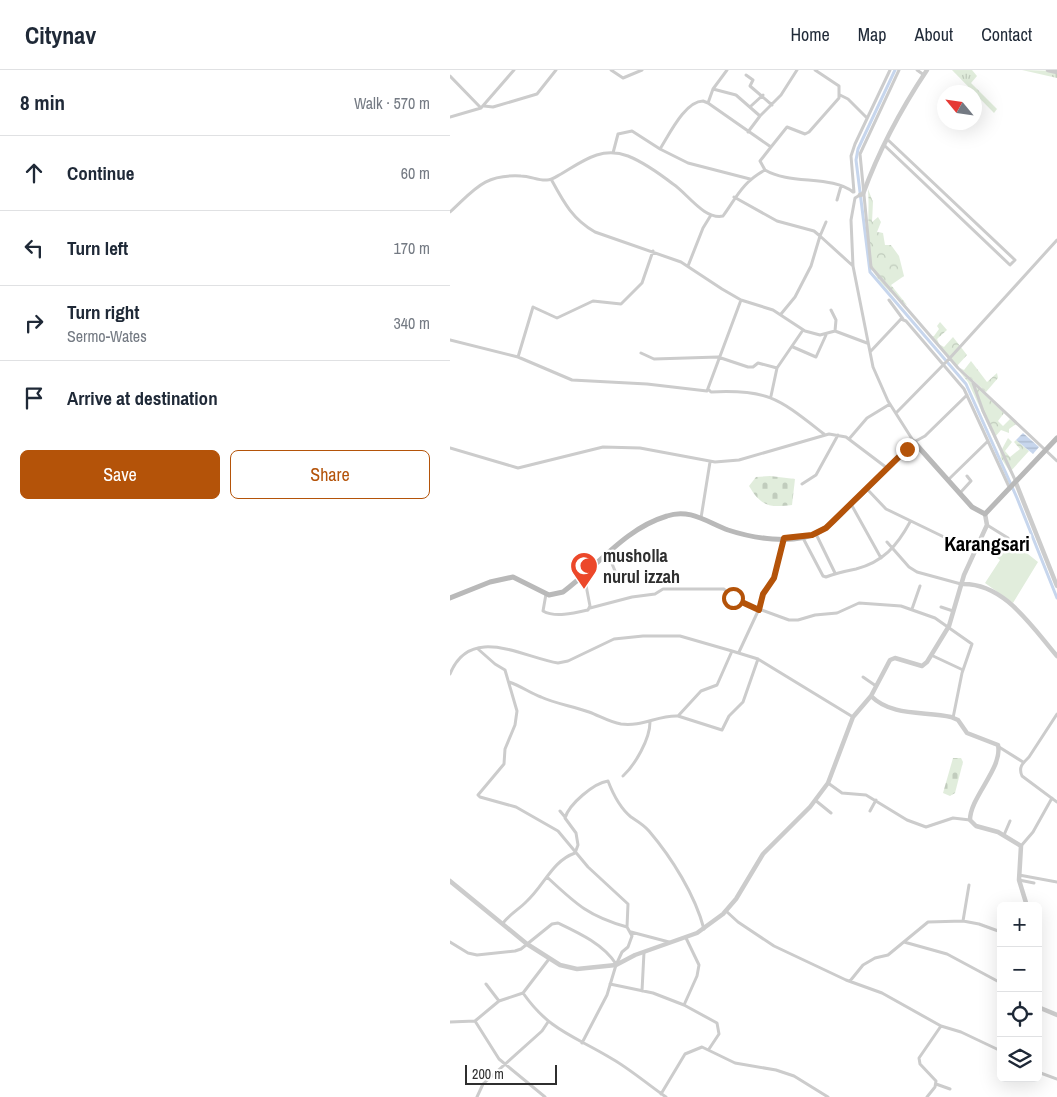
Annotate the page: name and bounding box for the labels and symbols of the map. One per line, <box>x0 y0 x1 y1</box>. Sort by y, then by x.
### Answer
north arrow <box>937 85 982 130</box>
route end <box>896 438 919 461</box>
district label: Karangsari <box>944 530 1030 557</box>
place label: musholla nurul izzah <box>603 543 680 589</box>
mosque icon: musholla nurul izzah <box>569 551 599 590</box>
route start <box>722 587 745 610</box>
scale bar <box>465 1062 558 1085</box>

